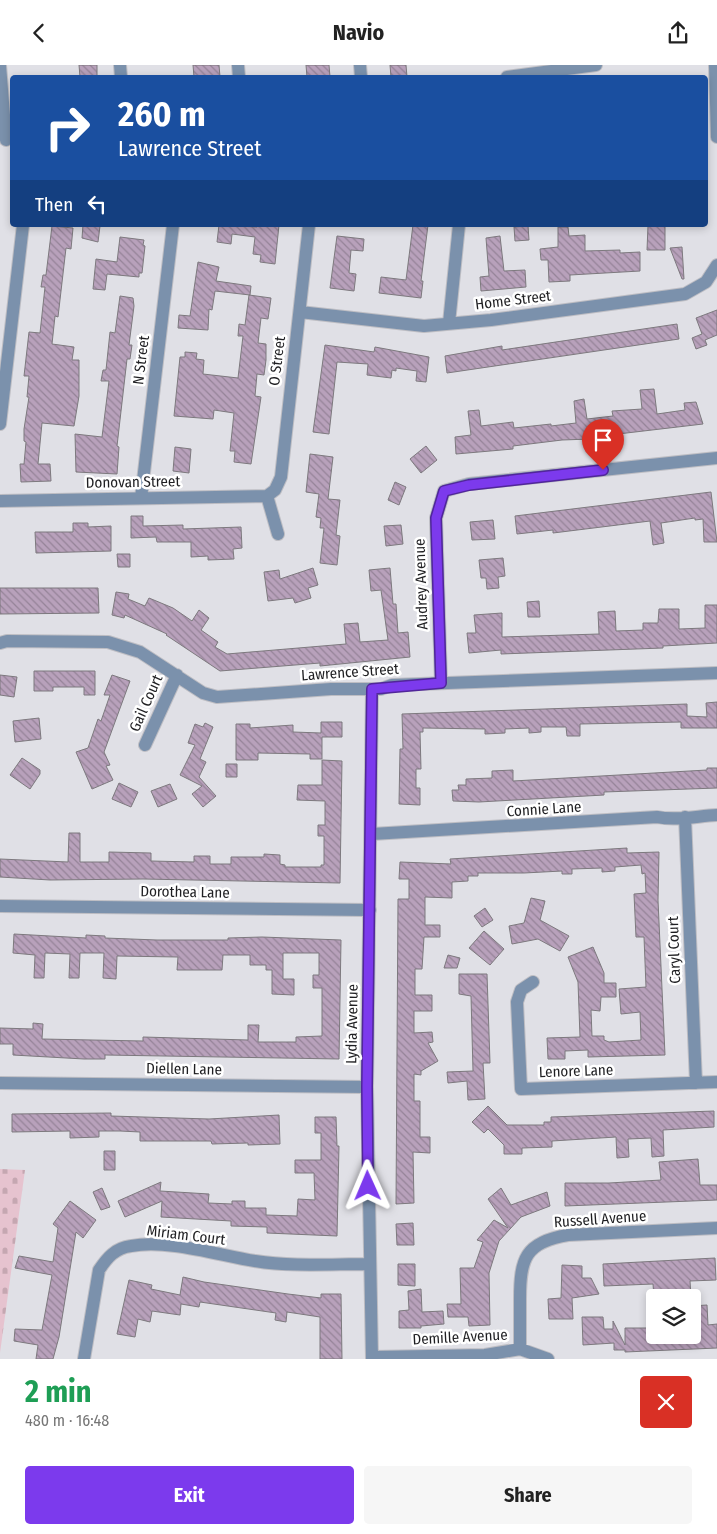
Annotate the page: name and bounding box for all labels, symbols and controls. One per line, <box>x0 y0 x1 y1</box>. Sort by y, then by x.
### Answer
icon: back <box>25 19 53 47</box>
text: Navio <box>333 19 384 46</box>
icon: share <box>664 19 692 47</box>
text: 260 m <box>118 93 206 135</box>
icon: right <box>35 95 100 160</box>
text: Lawrence Street <box>118 135 261 162</box>
icon: left <box>83 190 111 218</box>
text: Then <box>35 193 73 216</box>
street label: Home Street <box>474 286 552 314</box>
street label: N Street <box>129 334 153 386</box>
street label: O Street <box>265 335 289 387</box>
pin <box>582 419 624 470</box>
icon: arrive <box>589 426 617 454</box>
street label: Donovan Street <box>86 472 180 492</box>
street label: Audrey Avenue <box>410 538 432 630</box>
street label: Lawrence Street <box>301 660 399 684</box>
street label: Gail Court <box>125 672 167 734</box>
street label: Connie Lane <box>506 797 582 821</box>
street label: Dorothea Lane <box>140 882 230 902</box>
street label: Caryl Court <box>664 916 684 984</box>
street label: Lydia Avenue <box>342 984 362 1064</box>
street label: Diellen Lane <box>146 1059 222 1079</box>
street label: Lenore Lane <box>538 1061 614 1081</box>
position arrow <box>341 1159 393 1211</box>
street label: Russell Avenue <box>553 1207 647 1231</box>
street label: Miriam Court <box>146 1221 226 1249</box>
map controls <box>646 1289 701 1344</box>
button: layers <box>646 1289 701 1344</box>
street label: Demille Avenue <box>412 1326 508 1348</box>
text: 2 min <box>25 1374 92 1410</box>
button: close <box>640 1376 692 1428</box>
text: 480 m · 16:48 <box>25 1411 109 1430</box>
button: Exit <box>25 1466 354 1524</box>
button: Share <box>364 1466 692 1524</box>

